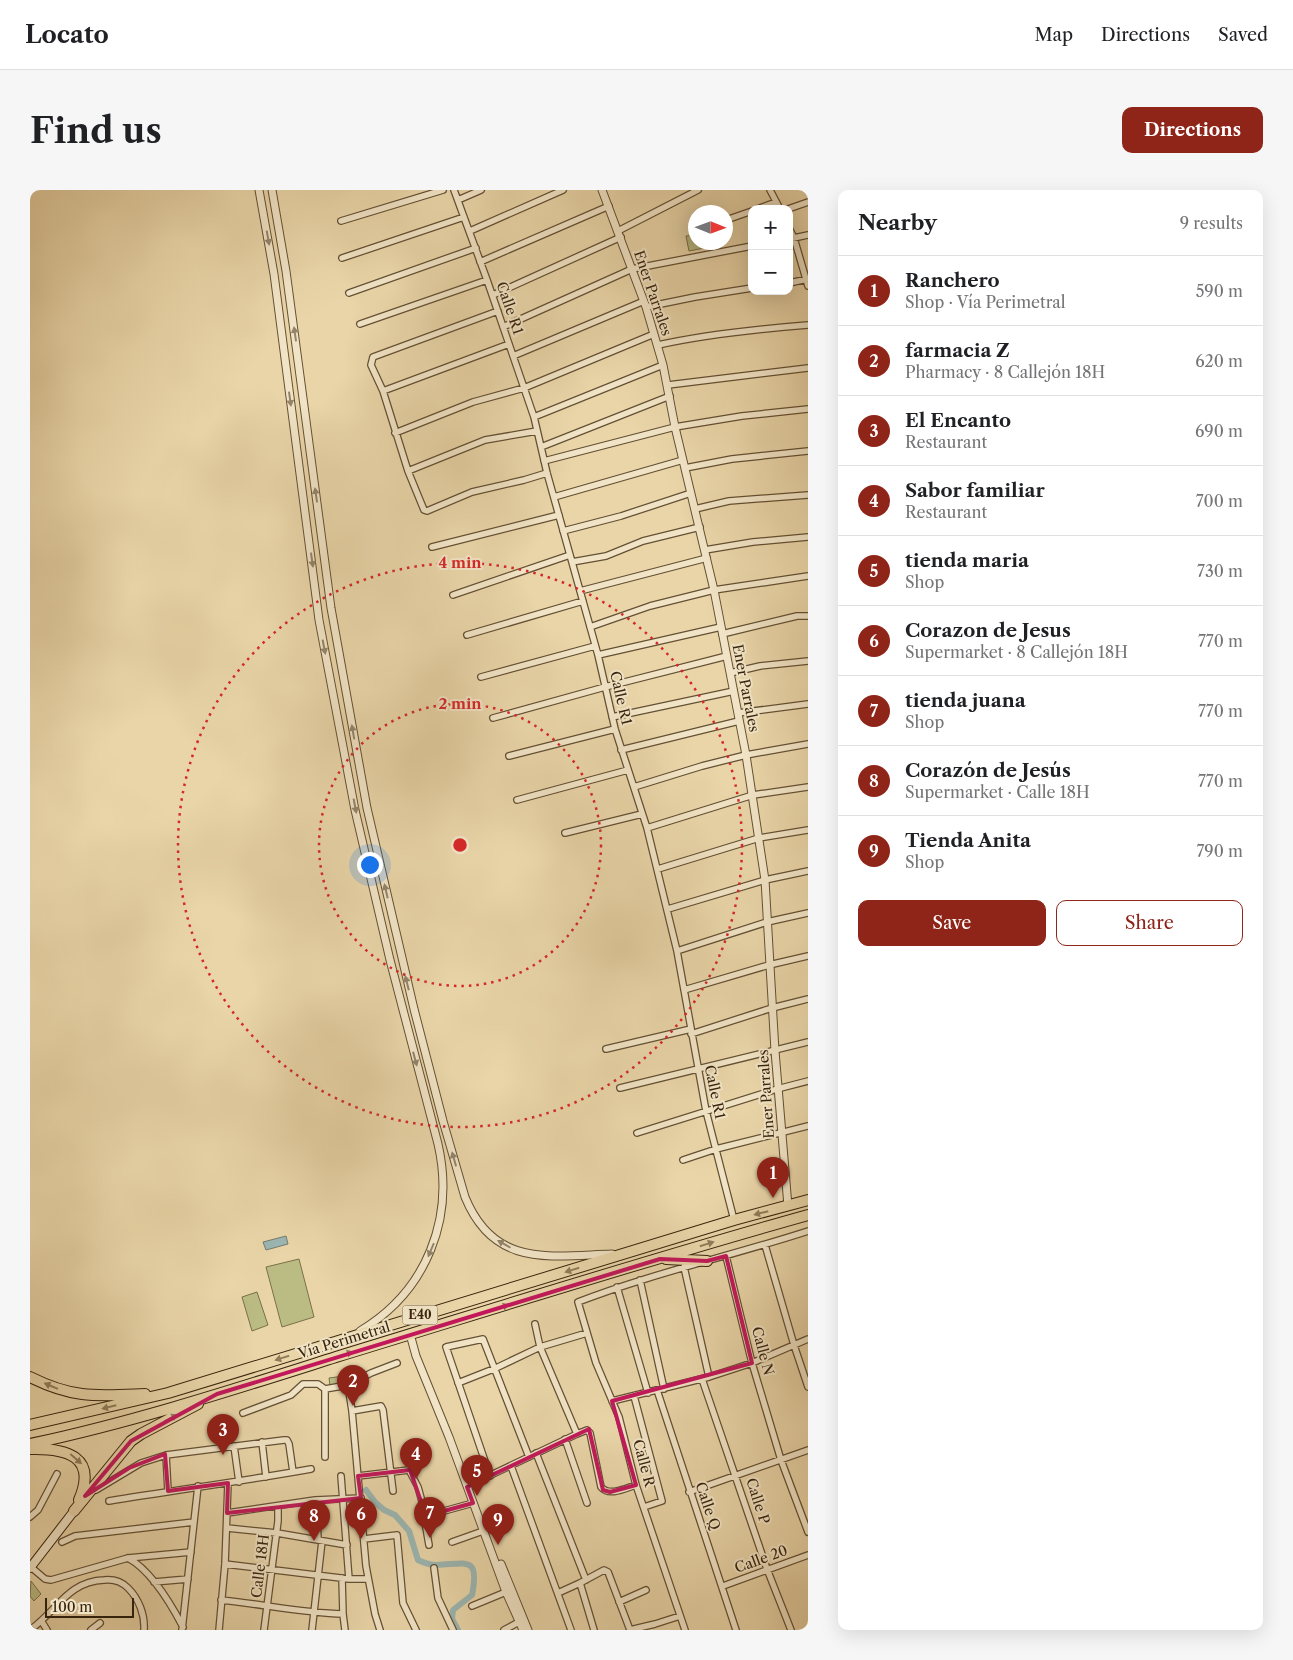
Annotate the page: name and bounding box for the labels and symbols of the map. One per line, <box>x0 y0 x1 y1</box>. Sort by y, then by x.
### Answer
north arrow <box>688 205 733 250</box>
one-way arrow <box>264 230 272 246</box>
street label: Ener Parrales <box>630 248 676 338</box>
street label: Calle R1 <box>493 279 527 337</box>
one-way arrow <box>290 325 298 341</box>
one-way arrow <box>287 391 295 407</box>
one-way arrow <box>312 486 320 502</box>
one-way arrow <box>308 552 316 568</box>
text: 4 min <box>438 553 482 572</box>
one-way arrow <box>321 639 329 655</box>
street label: Ener Parrales <box>729 642 763 734</box>
street label: Calle R1 <box>606 669 636 727</box>
text: 2 min <box>438 694 482 713</box>
one-way arrow <box>349 723 357 739</box>
one-way arrow <box>351 799 359 815</box>
centre of rings <box>451 836 469 854</box>
your location <box>357 852 383 878</box>
one-way arrow <box>382 883 390 898</box>
one-way arrow <box>403 976 411 991</box>
street label: Ener Parrales <box>754 1049 778 1139</box>
one-way arrow <box>411 1052 419 1067</box>
street label: Calle R1 <box>701 1063 730 1121</box>
one-way arrow <box>449 1152 457 1167</box>
pin: 1 <box>757 1157 789 1198</box>
one-way arrow <box>753 1209 768 1217</box>
one-way arrow <box>497 1240 510 1249</box>
one-way arrow <box>700 1240 715 1248</box>
one-way arrow <box>426 1243 434 1257</box>
one-way arrow <box>564 1266 579 1274</box>
one-way arrow <box>494 1302 509 1310</box>
road number: E40 <box>402 1306 438 1324</box>
street label: Vía Perimetral <box>295 1317 392 1363</box>
street label: Calle N <box>748 1325 778 1378</box>
one-way arrow <box>339 1350 354 1358</box>
one-way arrow <box>275 1355 290 1363</box>
pin: 2 <box>337 1365 369 1406</box>
one-way arrow <box>44 1382 58 1390</box>
one-way arrow <box>102 1403 117 1411</box>
one-way arrow <box>164 1414 178 1422</box>
pin: 3 <box>207 1414 239 1455</box>
street label: Calle R <box>629 1437 659 1489</box>
pin: 4 <box>400 1438 432 1479</box>
one-way arrow <box>69 1453 81 1465</box>
pin: 5 <box>461 1455 493 1496</box>
street label: Calle P <box>742 1476 774 1526</box>
street label: Calle Q <box>691 1480 725 1533</box>
pin: 7 <box>414 1497 446 1538</box>
pin: 6 <box>345 1498 377 1539</box>
pin: 8 <box>298 1500 330 1541</box>
pin: 9 <box>482 1504 514 1545</box>
street label: Calle 18H <box>247 1533 273 1599</box>
street label: Calle 20 <box>732 1541 790 1577</box>
scale bar <box>45 1595 134 1618</box>

